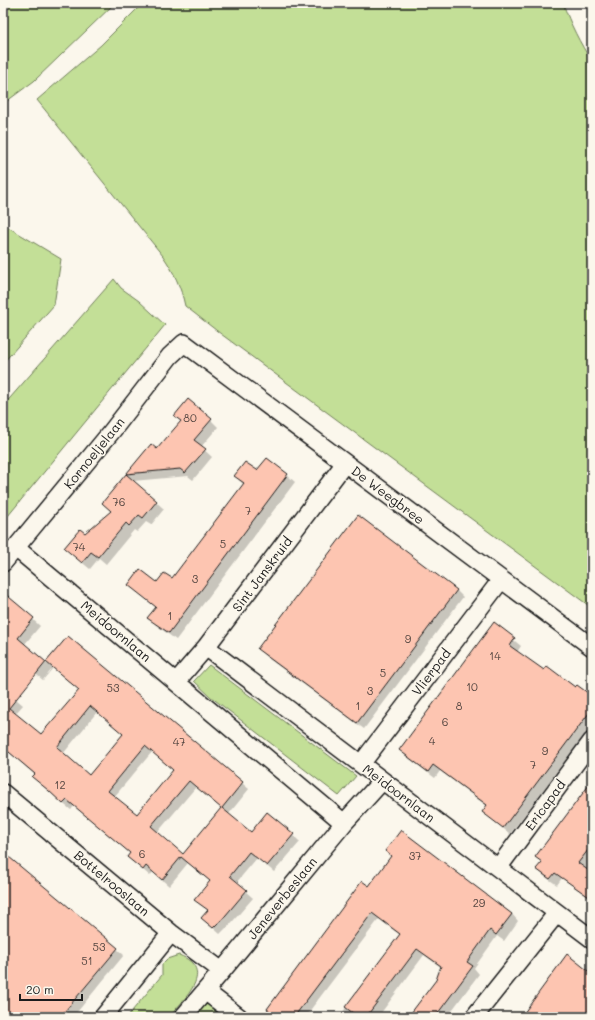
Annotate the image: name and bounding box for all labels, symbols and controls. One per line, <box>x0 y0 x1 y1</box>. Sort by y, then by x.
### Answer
house number: 80 <box>183 410 197 425</box>
street label: Kornoeljelaan <box>59 413 128 492</box>
street label: De Weegbree <box>348 462 428 528</box>
house number: 76 <box>113 494 125 509</box>
house number: 7 <box>245 503 251 518</box>
street label: Sint Janskruid <box>228 533 295 615</box>
house number: 5 <box>220 536 226 551</box>
house number: 74 <box>73 539 86 554</box>
house number: 3 <box>192 571 199 586</box>
street label: Meidoornlaan <box>78 596 155 665</box>
house number: 1 <box>168 608 172 623</box>
house number: 9 <box>405 631 412 646</box>
street label: Vlierpad <box>407 645 454 699</box>
house number: 14 <box>489 648 501 663</box>
house number: 5 <box>380 665 386 680</box>
house number: 10 <box>466 679 478 694</box>
house number: 53 <box>107 680 120 695</box>
house number: 3 <box>367 683 374 698</box>
house number: 1 <box>356 698 360 713</box>
house number: 8 <box>456 698 463 713</box>
house number: 6 <box>442 714 448 729</box>
house number: 4 <box>429 733 436 748</box>
house number: 47 <box>173 734 185 749</box>
house number: 9 <box>542 743 549 758</box>
house number: 7 <box>530 757 536 772</box>
street label: Meidoornlaan <box>360 760 439 825</box>
street label: Ericapad <box>521 776 569 833</box>
house number: 12 <box>54 777 66 792</box>
street label: Bottelrooslaan <box>71 846 154 919</box>
house number: 6 <box>139 846 145 861</box>
house number: 37 <box>409 848 421 863</box>
street label: Jeneverbeslaan <box>243 853 320 942</box>
house number: 29 <box>473 895 486 910</box>
house number: 53 <box>93 939 106 954</box>
house number: 51 <box>81 953 93 968</box>
scale bar <box>20 976 82 1002</box>
text: 20 m <box>26 981 54 997</box>

